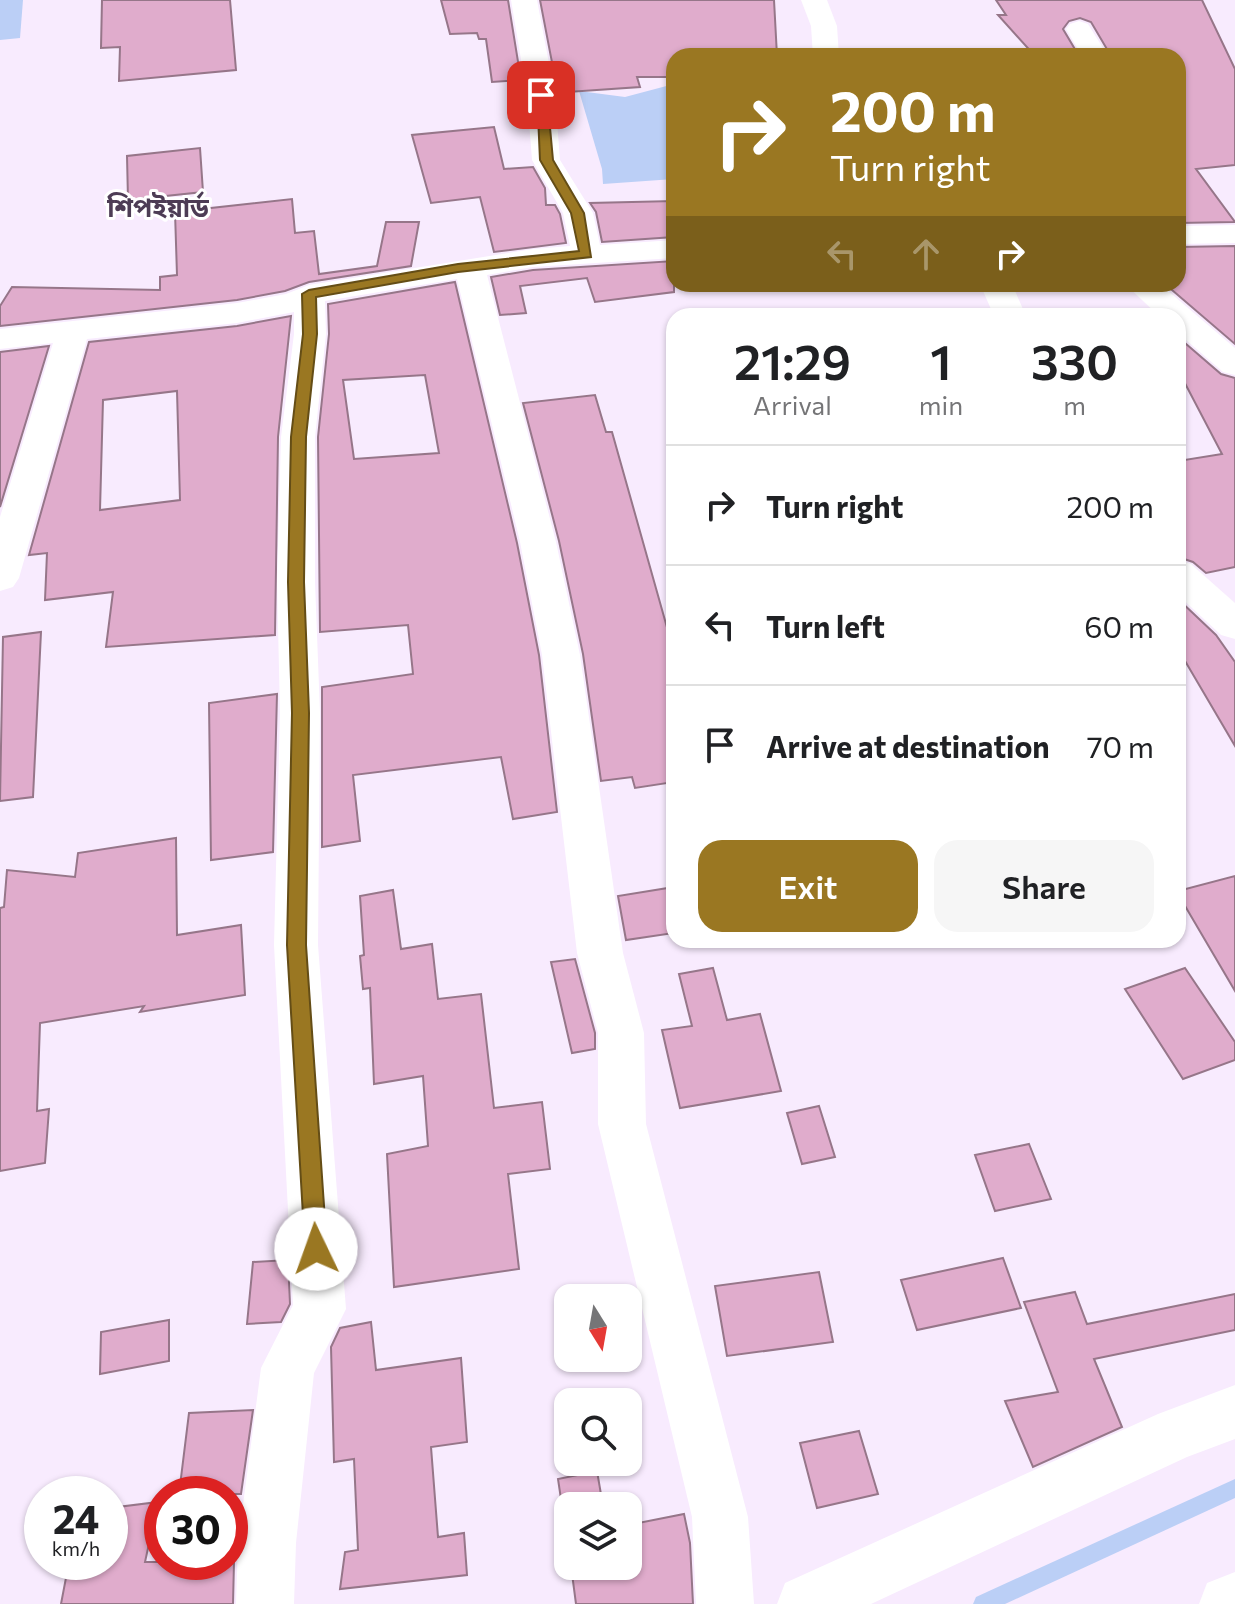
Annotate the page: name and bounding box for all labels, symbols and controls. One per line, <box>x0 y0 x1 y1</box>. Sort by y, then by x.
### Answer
pin <box>507 61 575 129</box>
icon: arrive <box>519 73 563 117</box>
text: 200 m <box>830 75 996 144</box>
icon: right <box>698 80 802 184</box>
text: Turn right <box>830 144 991 188</box>
district label: শিপইয়ার্ড <box>106 191 209 222</box>
icon: left <box>820 232 864 276</box>
icon: ahead <box>904 232 948 276</box>
icon: right <box>988 232 1032 276</box>
text: 21:29 <box>734 331 851 390</box>
text: 1 <box>930 331 952 390</box>
text: 330 <box>1031 331 1118 390</box>
text: Arrival <box>753 389 832 420</box>
text: min <box>919 389 963 420</box>
text: m <box>1063 389 1086 420</box>
icon: right <box>698 483 742 527</box>
text: Turn right <box>766 487 903 524</box>
text: 200 m <box>1066 487 1154 524</box>
icon: left <box>698 603 742 647</box>
text: Turn left <box>766 607 885 644</box>
text: 60 m <box>1084 607 1154 644</box>
icon: arrive <box>698 723 742 767</box>
text: Arrive at destination <box>766 727 1050 764</box>
text: 70 m <box>1087 727 1154 764</box>
button: Exit <box>698 840 918 932</box>
button: Share <box>934 840 1154 932</box>
position arrow <box>274 1207 358 1291</box>
north arrow <box>554 1284 642 1372</box>
map controls <box>554 1284 642 1580</box>
button: search <box>554 1388 642 1476</box>
speed limit sign: 30 <box>144 1476 248 1580</box>
button: layers <box>554 1492 642 1580</box>
text: 24 <box>53 1493 99 1542</box>
text: km/h <box>52 1536 100 1560</box>

